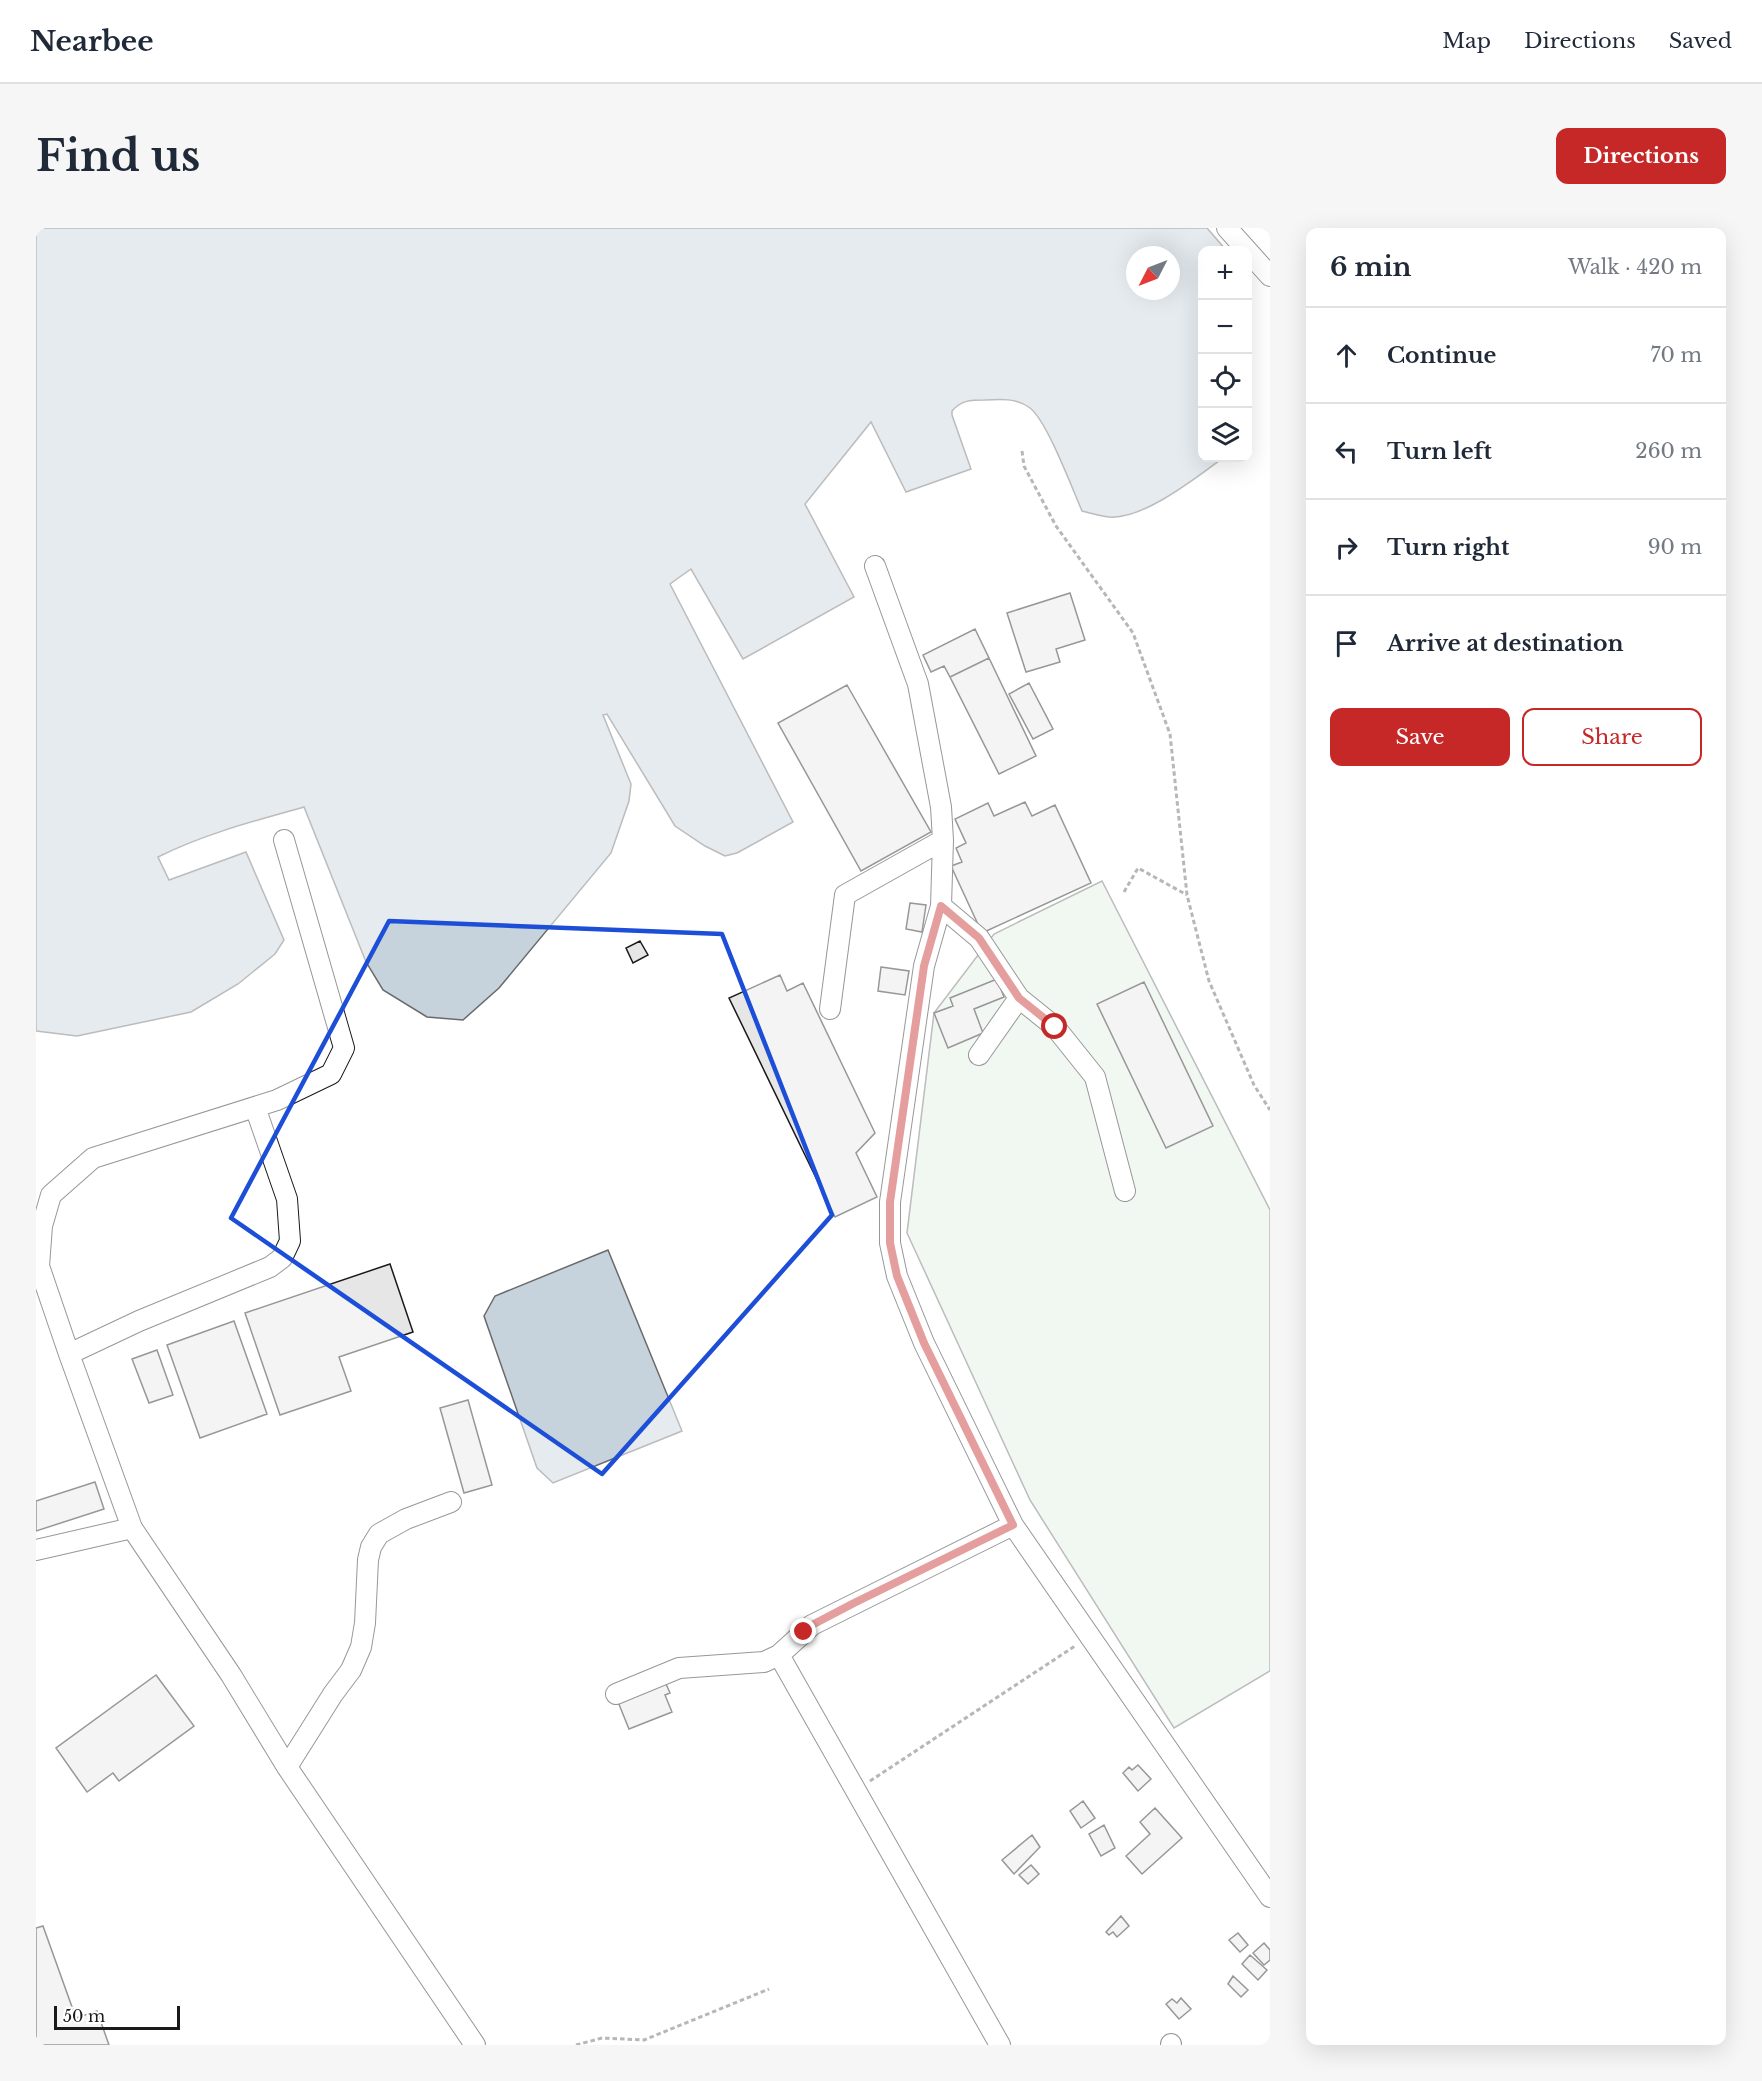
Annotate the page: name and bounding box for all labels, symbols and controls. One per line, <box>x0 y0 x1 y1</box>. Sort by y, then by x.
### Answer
text: Nearbee <box>30 24 154 59</box>
text: Map <box>1442 28 1491 54</box>
text: Directions <box>1524 28 1636 54</box>
text: Saved <box>1669 28 1732 54</box>
button: Directions <box>1556 128 1726 184</box>
text: Find us <box>36 130 200 182</box>
north arrow <box>1126 246 1180 300</box>
map controls <box>1198 246 1252 462</box>
button: + <box>1198 246 1252 300</box>
text: 6 min <box>1330 251 1411 283</box>
text: Walk · 420 m <box>1568 255 1702 279</box>
button: − <box>1198 300 1252 354</box>
icon: ahead <box>1330 339 1363 372</box>
text: Continue <box>1387 342 1496 369</box>
text: 70 m <box>1650 343 1702 367</box>
button: locate <box>1198 354 1252 408</box>
button: layers <box>1198 408 1252 462</box>
icon: left <box>1330 435 1363 468</box>
text: Turn left <box>1387 438 1492 465</box>
text: 260 m <box>1635 439 1702 463</box>
icon: right <box>1330 531 1363 564</box>
text: Turn right <box>1387 534 1509 561</box>
text: 90 m <box>1648 535 1702 559</box>
icon: arrive <box>1330 627 1363 660</box>
text: Arrive at destination <box>1387 630 1624 657</box>
button: Save <box>1330 708 1510 766</box>
button: Share <box>1522 708 1702 766</box>
route start <box>1041 1013 1067 1039</box>
route end <box>790 1618 816 1644</box>
scale bar <box>54 2003 180 2030</box>
text: 50 m <box>63 2006 105 2026</box>

